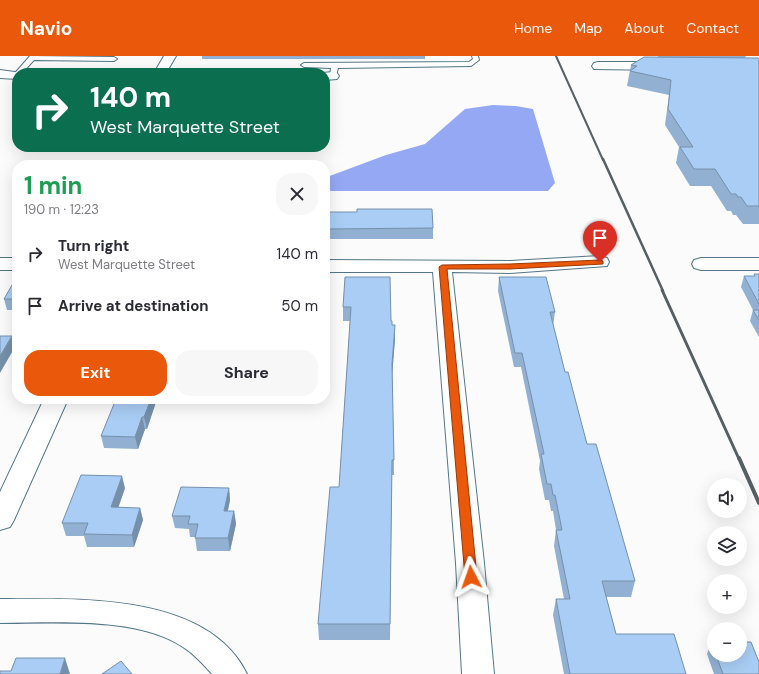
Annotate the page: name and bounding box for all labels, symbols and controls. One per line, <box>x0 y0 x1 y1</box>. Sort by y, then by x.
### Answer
text: Navio <box>20 16 72 41</box>
text: Home <box>514 19 552 37</box>
text: Map <box>574 19 602 37</box>
text: About <box>624 19 664 37</box>
text: Contact <box>686 19 739 37</box>
text: 140 m <box>90 79 171 116</box>
icon: right <box>24 84 76 136</box>
text: West Marquette Street <box>90 115 280 139</box>
text: 1 min <box>24 170 82 201</box>
button: close <box>276 173 318 215</box>
text: 190 m · 12:23 <box>24 201 99 218</box>
pin <box>583 221 617 262</box>
icon: arrive <box>589 227 611 249</box>
text: Turn right <box>58 236 129 256</box>
icon: right <box>24 243 46 265</box>
text: 140 m <box>277 244 318 264</box>
text: West Marquette Street <box>58 256 195 273</box>
icon: arrive <box>24 295 46 317</box>
text: Arrive at destination <box>58 296 209 316</box>
text: 50 m <box>281 296 318 316</box>
button: Exit <box>24 350 167 396</box>
button: Share <box>175 350 318 396</box>
map controls <box>707 478 747 662</box>
button: sound <box>707 478 747 518</box>
button: layers <box>707 526 747 566</box>
position arrow <box>450 556 492 598</box>
button: + <box>707 574 747 614</box>
button: − <box>707 622 747 662</box>

